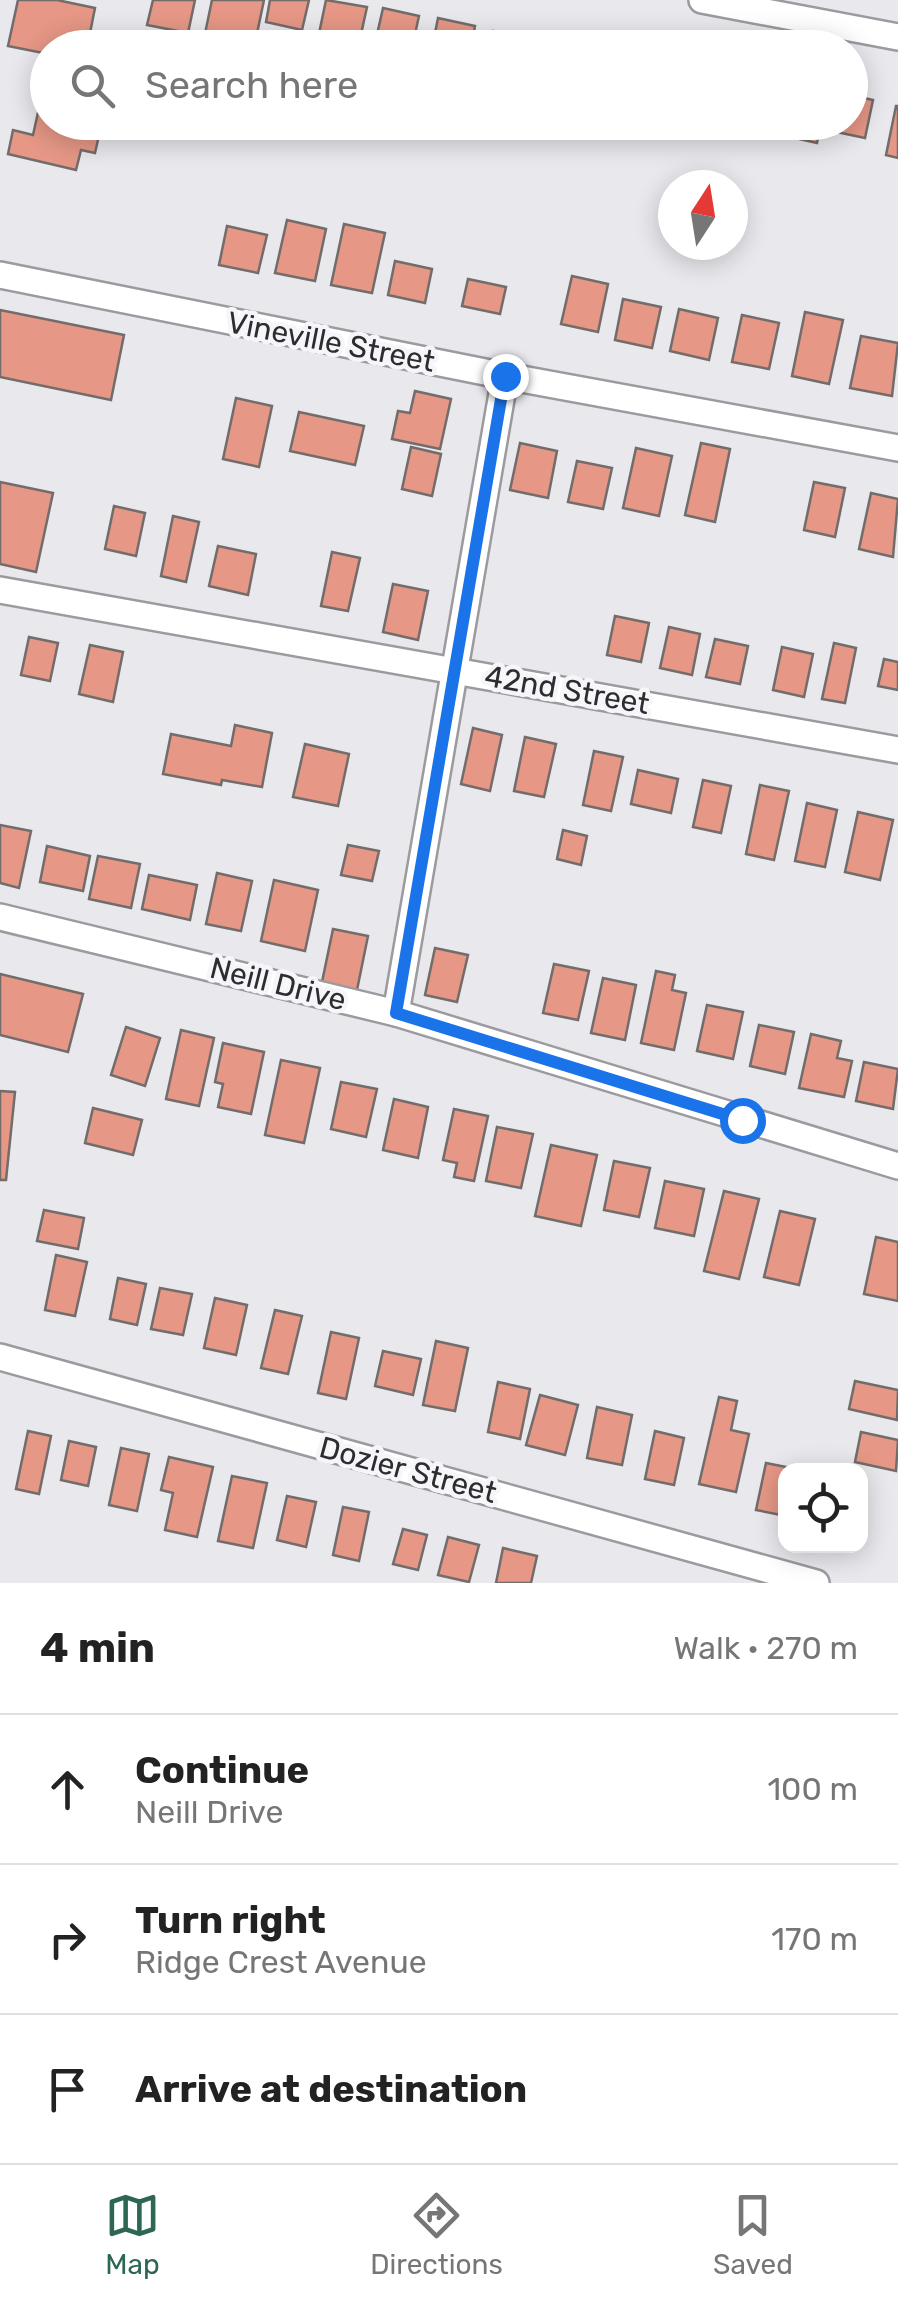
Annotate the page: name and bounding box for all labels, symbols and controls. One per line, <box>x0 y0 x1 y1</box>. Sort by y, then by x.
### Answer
search box <box>30 30 868 140</box>
icon: search <box>65 58 120 113</box>
text: Search here <box>145 62 358 108</box>
north arrow <box>658 170 748 260</box>
street label: Vineville Street <box>224 304 438 380</box>
route end <box>483 354 529 400</box>
street label: 42nd Street <box>482 658 652 722</box>
street label: Neill Drive <box>206 950 350 1018</box>
route start <box>720 1098 766 1144</box>
street label: Dozier Street <box>316 1429 501 1511</box>
map controls <box>778 1463 868 1553</box>
button: locate <box>778 1463 868 1553</box>
text: 4 min <box>40 1623 155 1673</box>
text: Walk · 270 m <box>673 1629 858 1667</box>
text: Continue <box>135 1747 309 1793</box>
icon: ahead <box>40 1762 95 1817</box>
text: 100 m <box>767 1770 858 1808</box>
text: Neill Drive <box>135 1793 283 1831</box>
text: Turn right <box>135 1897 326 1943</box>
icon: right <box>40 1912 95 1967</box>
text: 170 m <box>771 1920 858 1958</box>
text: Ridge Crest Avenue <box>135 1943 427 1981</box>
icon: arrive <box>40 2062 95 2117</box>
text: Arrive at destination <box>135 2066 527 2112</box>
tab: Map <box>105 2188 160 2281</box>
tab: Directions <box>370 2188 503 2281</box>
tab: Saved <box>713 2188 793 2281</box>

